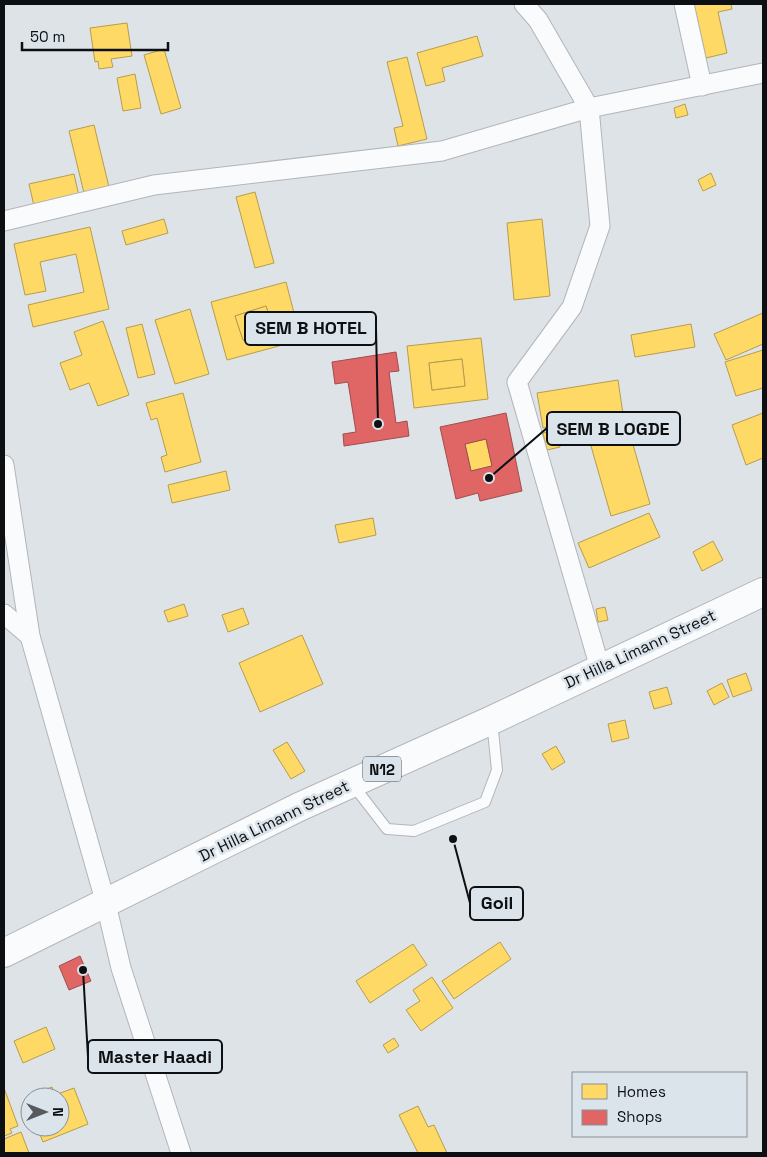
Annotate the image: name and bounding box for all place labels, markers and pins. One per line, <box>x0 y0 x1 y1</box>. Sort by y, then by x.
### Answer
callout: SEM B HOTEL <box>245 312 376 345</box>
callout: SEM B LOGDE <box>547 412 680 445</box>
callout: Goil <box>470 887 523 920</box>
callout: Master Haadi <box>88 1040 222 1073</box>

